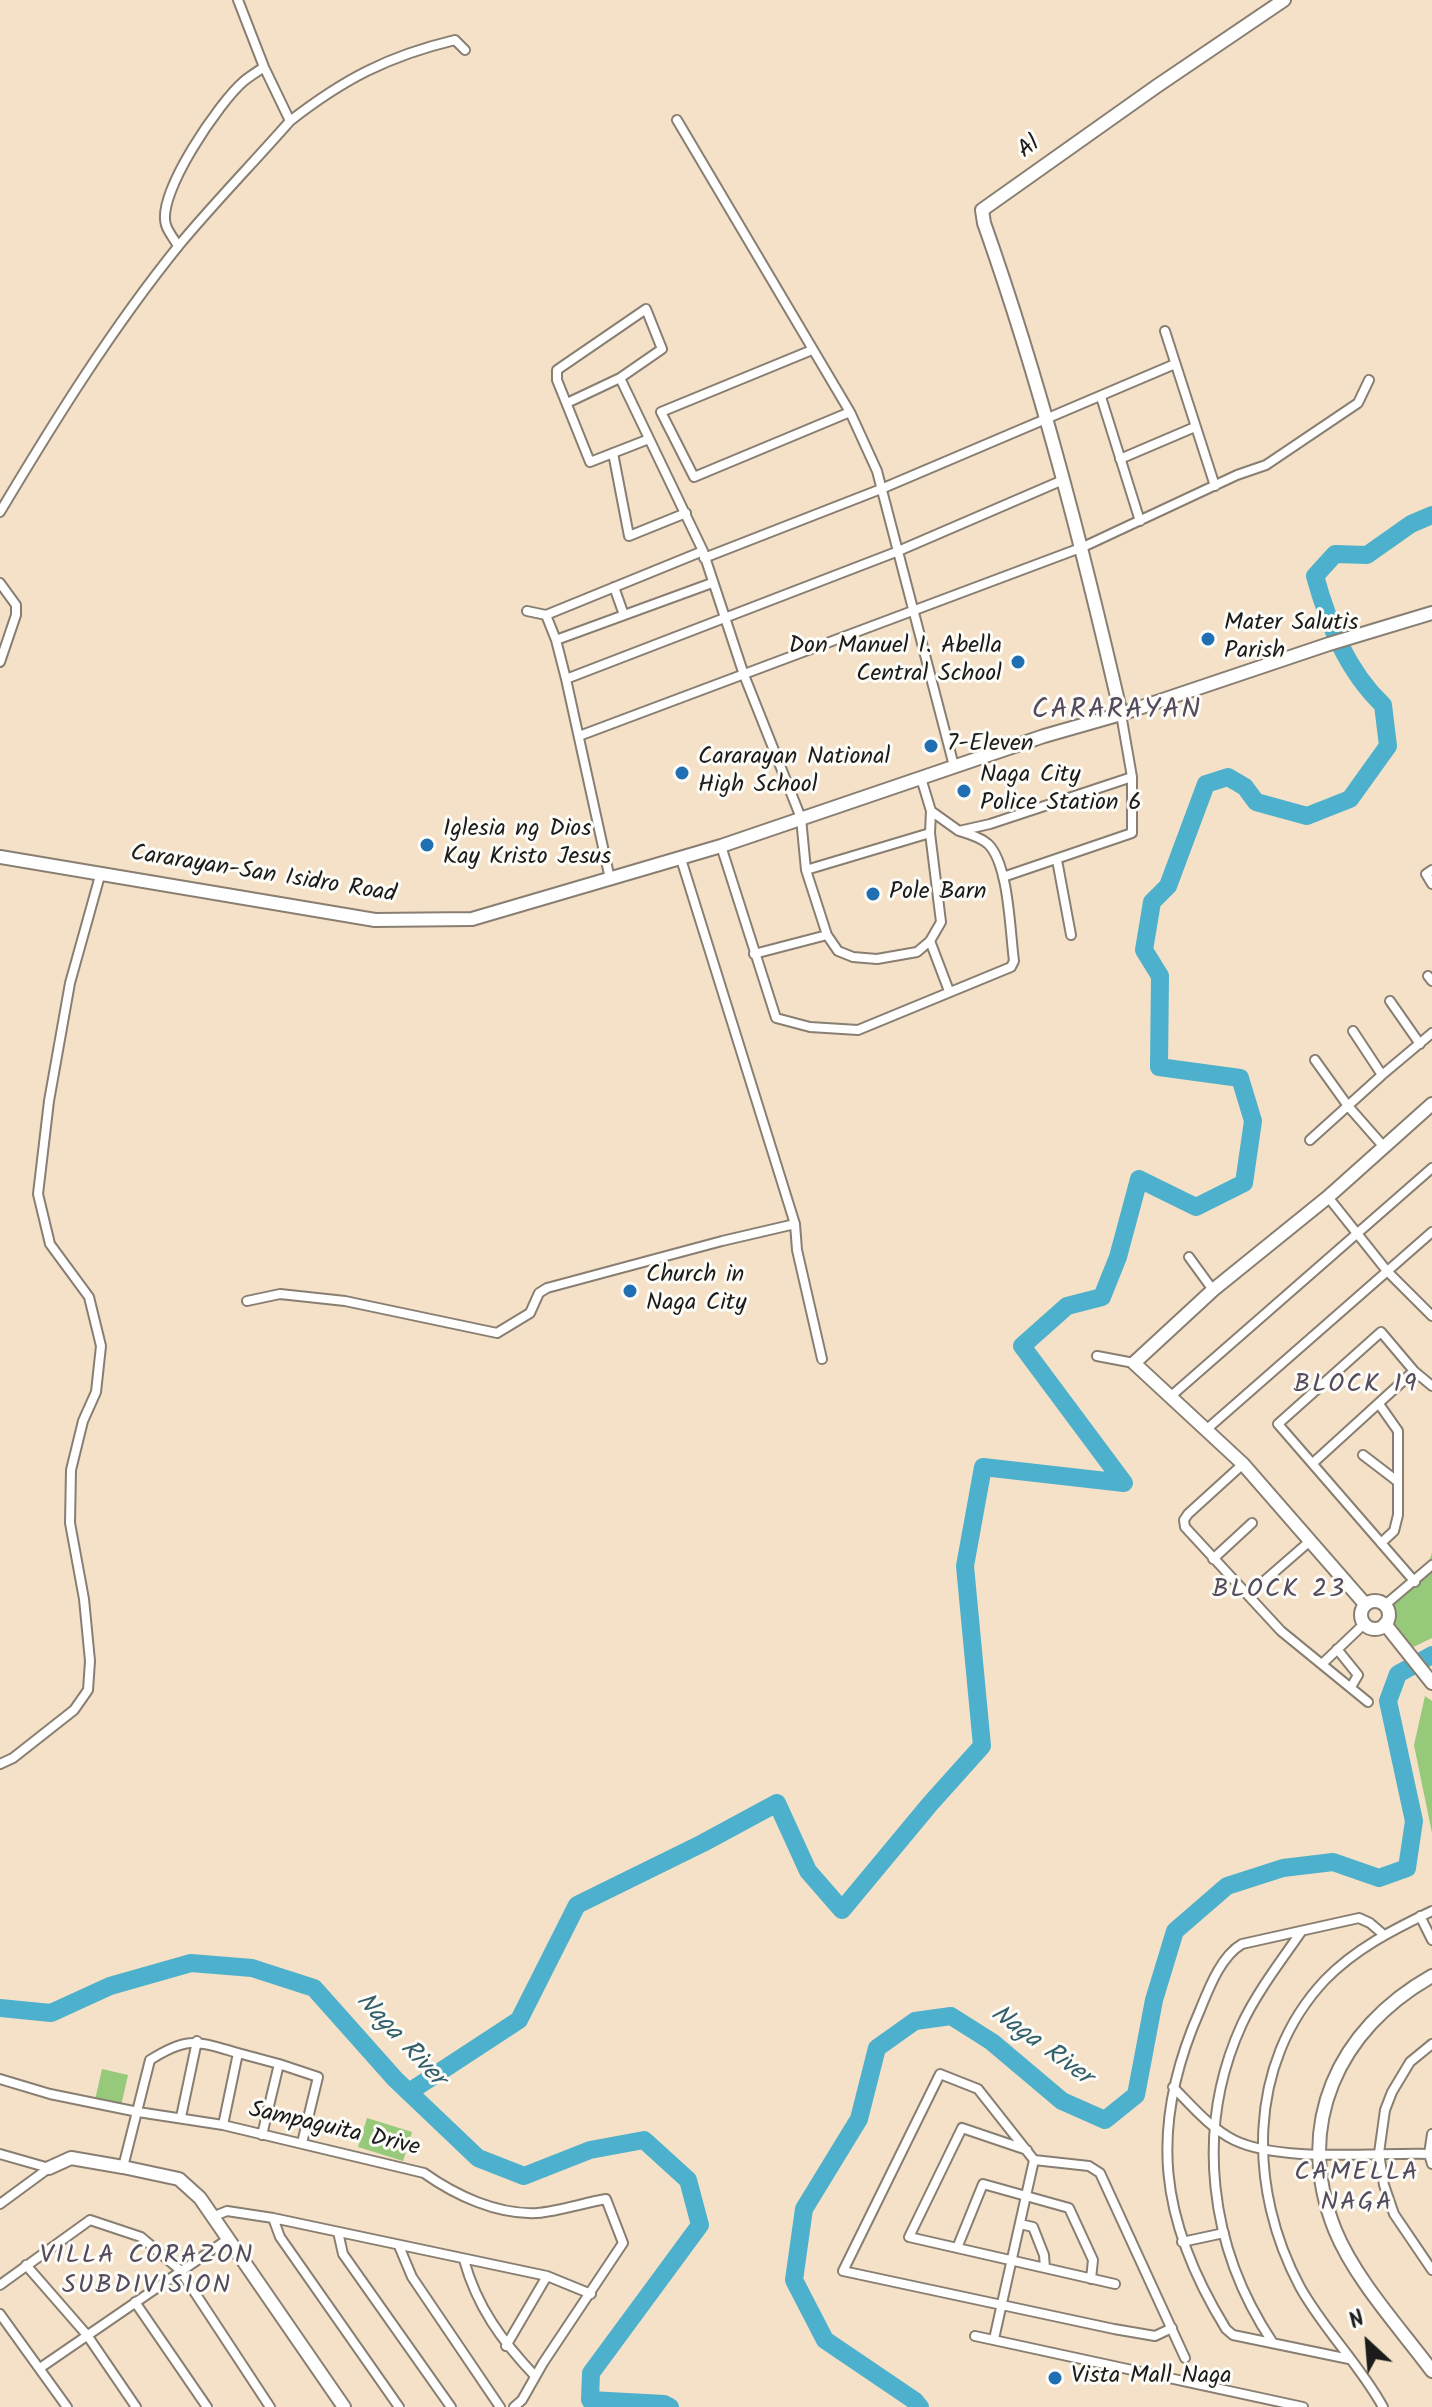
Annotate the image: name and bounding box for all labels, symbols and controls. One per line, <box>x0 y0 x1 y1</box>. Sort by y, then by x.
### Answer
street label: Al <box>1013 131 1047 167</box>
place label: Mater Salutis Parish <box>1224 611 1358 667</box>
marker: Mater Salutis Parish <box>1199 630 1217 648</box>
place label: Don Manuel I. Abella Central School <box>789 634 1002 690</box>
marker: Don Manuel I. Abella Central School <box>1009 653 1027 671</box>
district label: CARARAYAN <box>1032 695 1202 729</box>
place label: 7-Eleven <box>947 732 1034 760</box>
marker: 7-Eleven <box>922 737 940 755</box>
place label: Cararayan National High School <box>698 745 890 801</box>
place label: Naga City Police Station 6 <box>980 763 1142 819</box>
marker: Cararayan National High School <box>673 764 691 782</box>
marker: Naga City Police Station 6 <box>955 782 973 800</box>
place label: Iglesia ng Dios Kay Kristo Jesus <box>443 817 611 873</box>
marker: Iglesia ng Dios Kay Kristo Jesus <box>418 836 436 854</box>
street label: Cararayan-San Isidro Road <box>128 841 398 911</box>
place label: Pole Barn <box>889 880 986 908</box>
marker: Pole Barn <box>864 885 882 903</box>
place label: Church in Naga City <box>646 1263 746 1319</box>
marker: Church in Naga City <box>621 1282 639 1300</box>
district label: BLOCK 19 <box>1294 1371 1418 1403</box>
district label: BLOCK 23 <box>1212 1576 1346 1608</box>
water label: Naga River <box>348 1987 450 2095</box>
water label: Naga River <box>983 2000 1097 2094</box>
street label: Sampaguita Drive <box>246 2097 422 2165</box>
district label: CAMELLA NAGA <box>1294 2159 1420 2220</box>
district label: VILLA CORAZON SUBDIVISION <box>40 2242 254 2304</box>
text: N <box>1343 2302 1371 2340</box>
north arrow <box>1328 2303 1408 2383</box>
place label: Vista Mall Naga <box>1071 2364 1232 2392</box>
marker: Vista Mall Naga <box>1046 2369 1064 2387</box>

